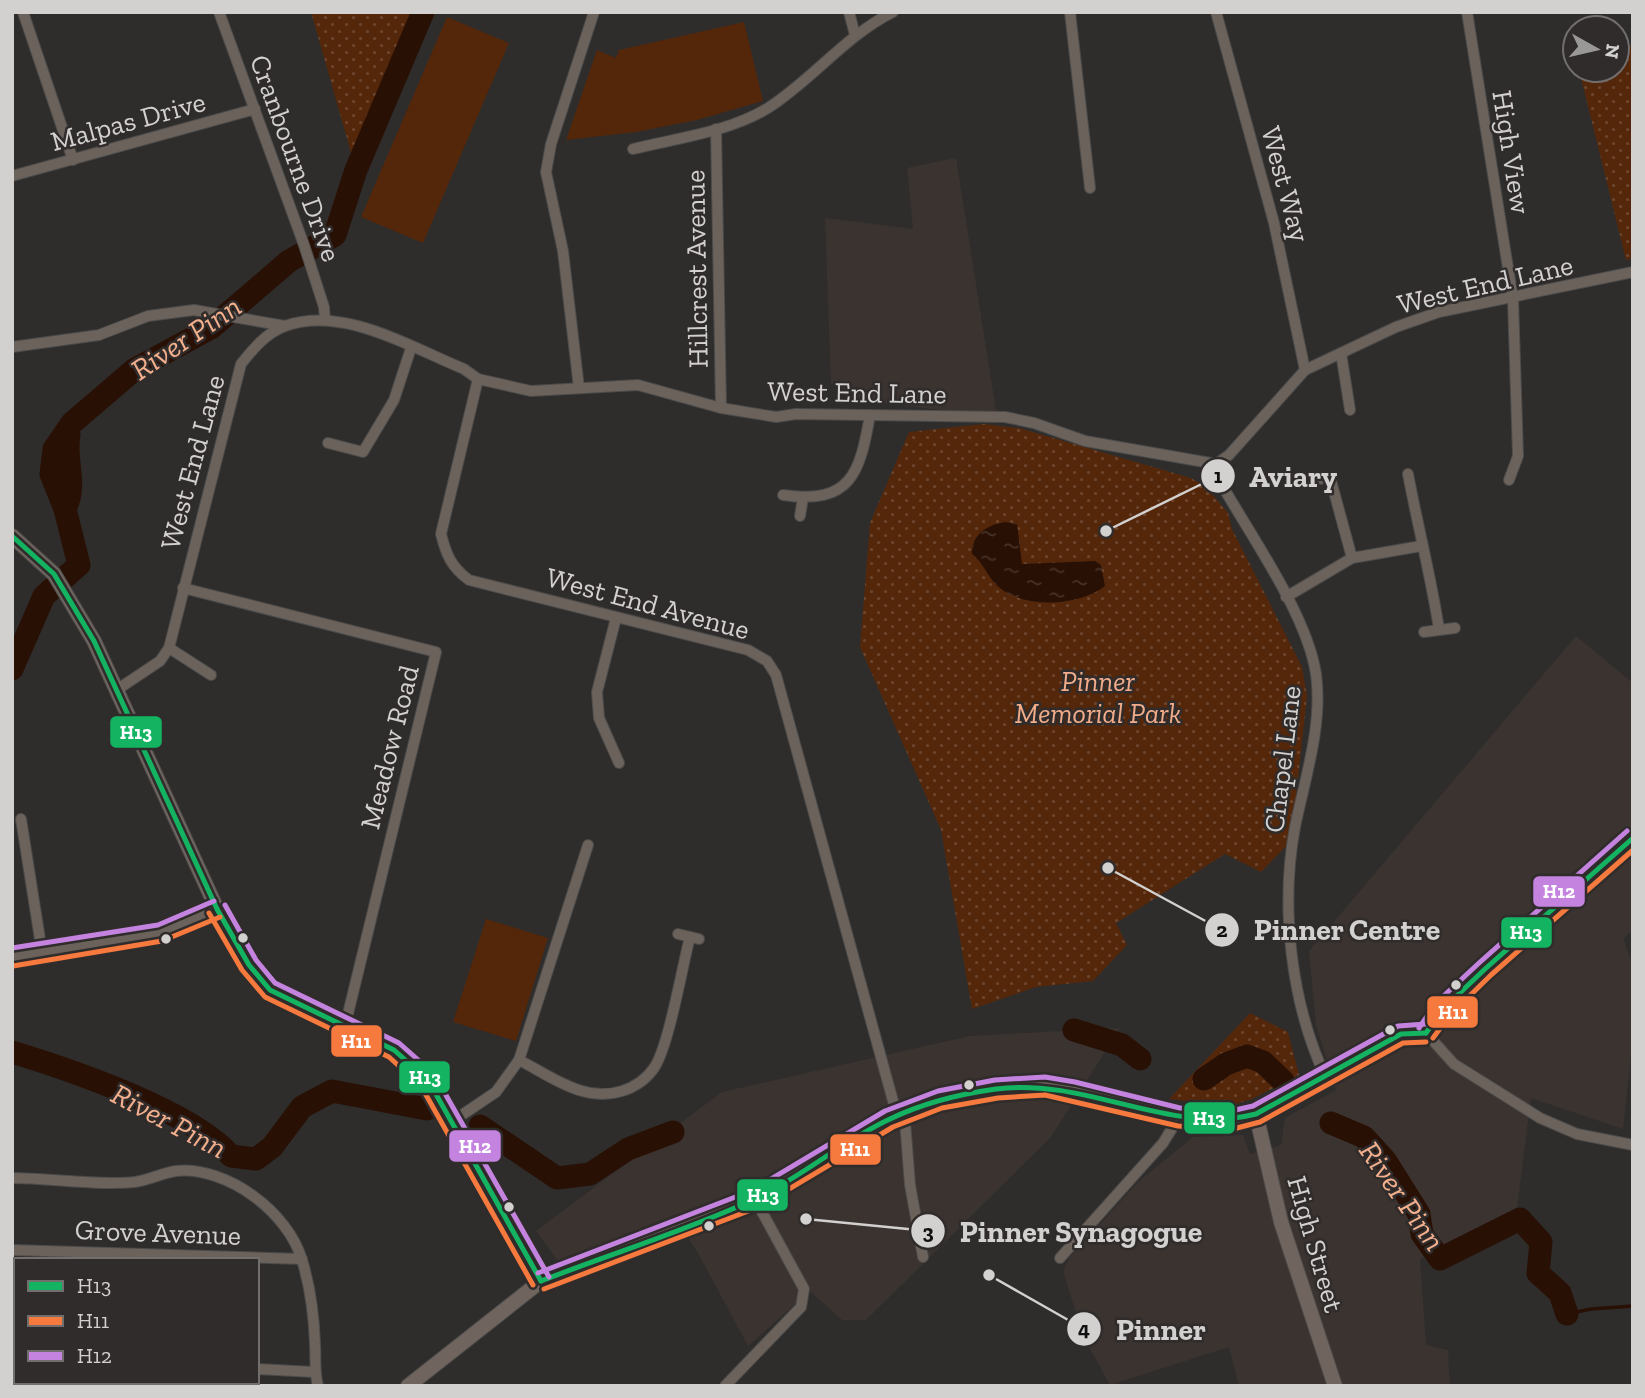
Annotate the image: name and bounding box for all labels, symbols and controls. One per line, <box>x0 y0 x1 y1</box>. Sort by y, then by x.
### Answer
north arrow <box>1561 14 1631 84</box>
text: N <box>1600 43 1625 60</box>
street label: Cranbourne Drive <box>243 50 348 266</box>
street label: Malpas Drive <box>47 85 209 158</box>
street label: High View <box>1485 88 1538 217</box>
street label: West Way <box>1254 123 1317 246</box>
street label: Hillcrest Avenue <box>678 169 715 369</box>
street label: West End Lane <box>1394 248 1576 321</box>
water label: River Pinn <box>124 288 248 388</box>
street label: West End Lane <box>153 371 232 553</box>
street label: West End Lane <box>767 374 947 411</box>
callout: Aviary <box>1200 451 1351 502</box>
text: Aviary <box>1249 459 1337 495</box>
text: 1 <box>1214 463 1223 488</box>
street label: West End Avenue <box>543 560 753 646</box>
street label: Meadow Road <box>353 662 426 832</box>
park label: Pinner Memorial Park <box>1015 665 1181 730</box>
street label: Chapel Lane <box>1257 684 1308 834</box>
line badge: H13 <box>109 715 163 749</box>
text: H13 <box>120 721 152 744</box>
line badge: H12 <box>1532 875 1586 908</box>
text: H12 <box>1543 880 1575 903</box>
callout: Pinner Centre <box>1205 904 1455 955</box>
text: Pinner Centre <box>1254 912 1440 948</box>
line badge: H13 <box>1500 916 1553 949</box>
text: 2 <box>1216 917 1228 942</box>
text: H13 <box>1510 921 1542 944</box>
unlabelled marker <box>236 931 250 945</box>
unlabelled marker <box>159 932 173 946</box>
unlabelled marker <box>1449 978 1463 992</box>
line badge: H11 <box>1426 995 1479 1029</box>
text: H11 <box>1438 1001 1468 1024</box>
unlabelled marker <box>1383 1023 1397 1037</box>
line badge: H11 <box>330 1024 383 1058</box>
text: H11 <box>341 1030 371 1053</box>
line badge: H13 <box>398 1060 451 1094</box>
text: H13 <box>409 1066 441 1089</box>
water label: River Pinn <box>105 1076 233 1166</box>
unlabelled marker <box>962 1078 976 1092</box>
line badge: H13 <box>1183 1101 1236 1135</box>
text: H13 <box>1193 1107 1225 1130</box>
line badge: H12 <box>448 1129 502 1163</box>
line badge: H11 <box>829 1133 882 1166</box>
water label: River Pinn <box>1351 1134 1453 1258</box>
text: H12 <box>459 1135 491 1158</box>
text: H11 <box>840 1138 870 1161</box>
street label: High Street <box>1280 1172 1351 1316</box>
line badge: H13 <box>736 1178 789 1212</box>
text: H13 <box>747 1184 779 1207</box>
unlabelled marker <box>502 1200 516 1214</box>
callout: Pinner Synagogue <box>910 1206 1216 1257</box>
street label: Grove Avenue <box>74 1213 242 1252</box>
text: Pinner Synagogue <box>960 1214 1202 1250</box>
unlabelled marker <box>702 1219 716 1233</box>
text: 3 <box>922 1219 934 1244</box>
legend <box>14 1258 259 1384</box>
text: H13 <box>77 1273 111 1298</box>
callout: Pinner <box>1067 1304 1220 1355</box>
text: H11 <box>77 1308 109 1333</box>
text: Pinner <box>1116 1312 1206 1348</box>
text: 4 <box>1078 1316 1090 1341</box>
text: H12 <box>77 1343 112 1368</box>

